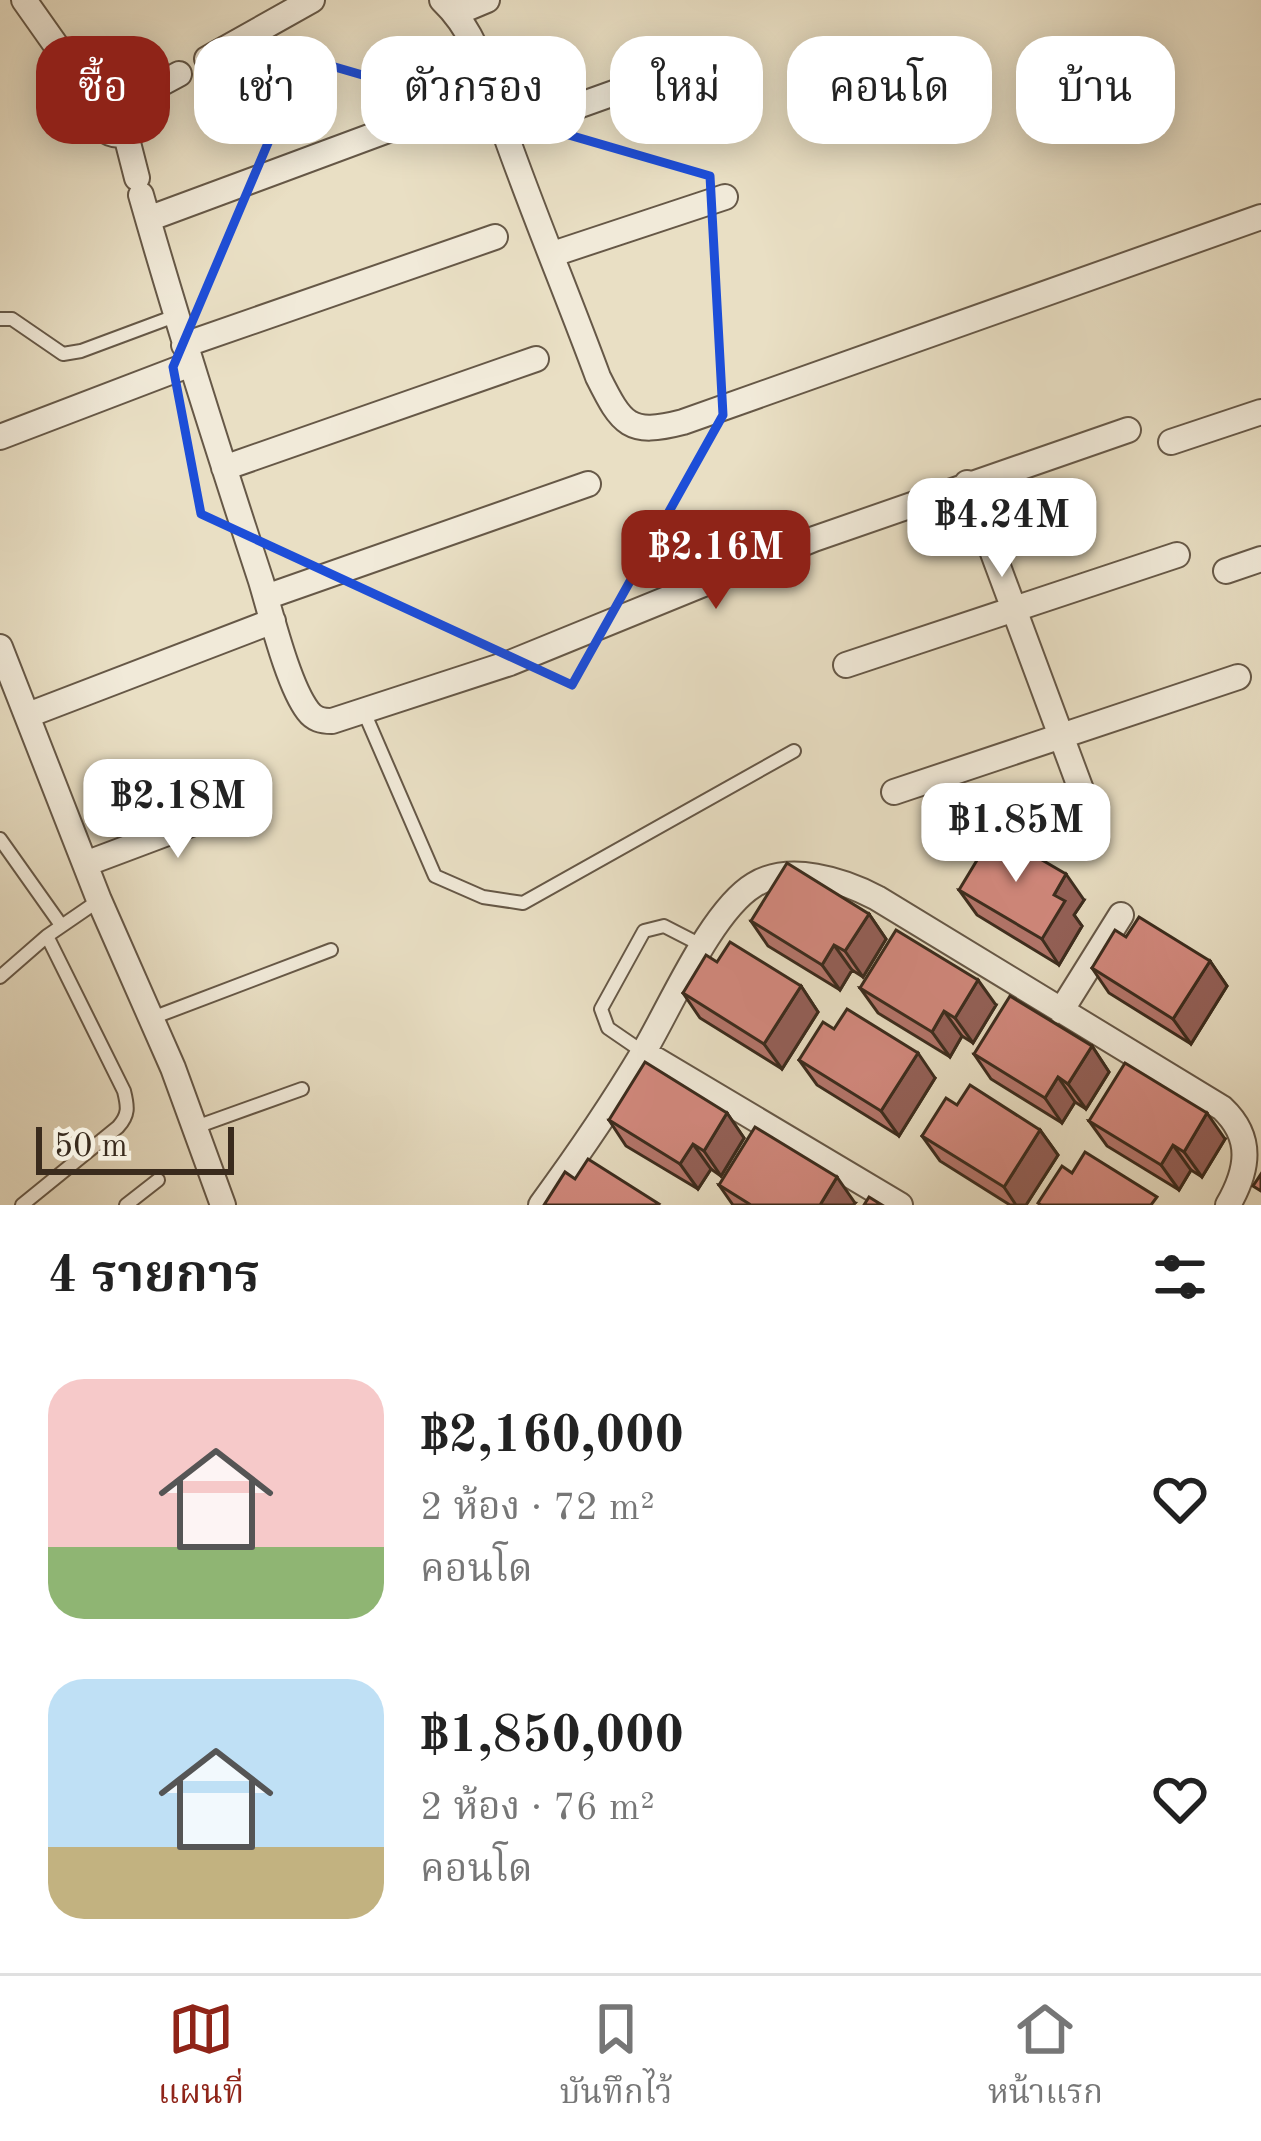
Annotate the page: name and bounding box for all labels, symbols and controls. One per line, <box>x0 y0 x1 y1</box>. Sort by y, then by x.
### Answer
chip: ซื้อ <box>36 36 170 144</box>
chip: เช่า <box>194 36 337 144</box>
chip: ตัวกรอง <box>361 36 586 144</box>
chip: ใหม่ <box>610 36 763 144</box>
chip: คอนโด <box>787 36 992 144</box>
chip: บ้าน <box>1016 36 1175 144</box>
pin: ฿4.24M <box>904 478 1100 580</box>
text: ฿4.24M <box>934 497 1070 536</box>
pin: ฿2.16M <box>618 510 814 612</box>
text: ฿2.16M <box>648 529 784 568</box>
pin: ฿2.18M <box>80 759 276 861</box>
text: ฿2.18M <box>110 778 246 817</box>
pin: ฿1.85M <box>918 783 1114 885</box>
text: ฿1.85M <box>948 802 1084 841</box>
scale bar <box>36 1121 234 1174</box>
text: 50 m <box>54 1131 128 1164</box>
icon: filters <box>1147 1244 1213 1310</box>
text: 4 รายการ <box>48 1252 260 1303</box>
text: ฿2,160,000 <box>420 1412 684 1463</box>
icon: home <box>144 1427 288 1571</box>
icon: heart <box>1147 1466 1213 1532</box>
text: 2 ห้อง · 72 m² <box>420 1489 655 1528</box>
text: คอนโด <box>420 1551 533 1590</box>
text: ฿1,850,000 <box>420 1712 684 1763</box>
icon: home <box>144 1727 288 1871</box>
icon: heart <box>1147 1766 1213 1832</box>
text: 2 ห้อง · 76 m² <box>420 1789 655 1828</box>
text: คอนโด <box>420 1851 533 1890</box>
tab: แผนที่ <box>158 1996 244 2121</box>
tab: บันทึกไว้ <box>560 1996 672 2121</box>
tab: หน้าแรก <box>988 1996 1103 2121</box>

